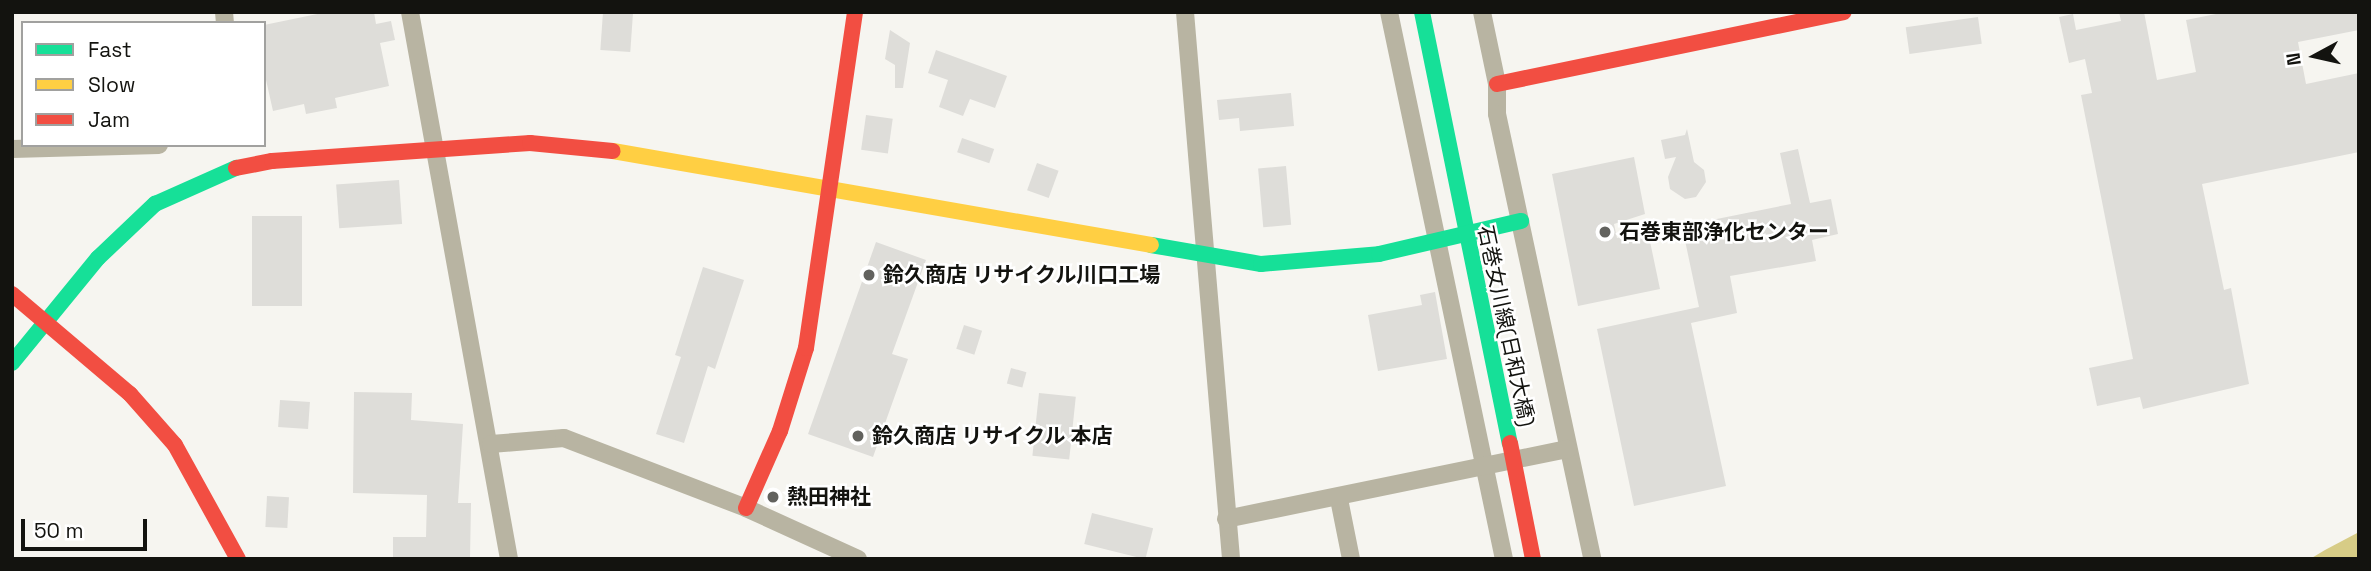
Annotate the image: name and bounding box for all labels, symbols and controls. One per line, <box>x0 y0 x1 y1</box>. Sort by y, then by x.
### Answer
legend <box>21 21 266 147</box>
north arrow <box>2280 21 2350 91</box>
text: Fast <box>88 36 132 63</box>
text: N <box>2280 51 2307 67</box>
text: Slow <box>88 71 136 98</box>
text: Jam <box>88 106 130 133</box>
place label: 石巻東部浄化センター <box>1619 219 1829 245</box>
street label: 石巻女川線(日和大橋) <box>1472 223 1540 429</box>
marker: 石巻東部浄化センター <box>1597 224 1613 240</box>
place label: 鈴久商店 リサイクル川口工場 <box>883 262 1161 288</box>
marker: 鈴久商店 リサイクル川口工場 <box>861 267 877 283</box>
place label: 鈴久商店 リサイクル 本店 <box>872 423 1114 449</box>
marker: 鈴久商店 リサイクル 本店 <box>850 428 866 444</box>
place label: 熱田神社 <box>787 484 871 510</box>
marker: 熱田神社 <box>765 489 781 505</box>
scale bar <box>24 504 150 548</box>
text: 50 m <box>34 517 84 544</box>

